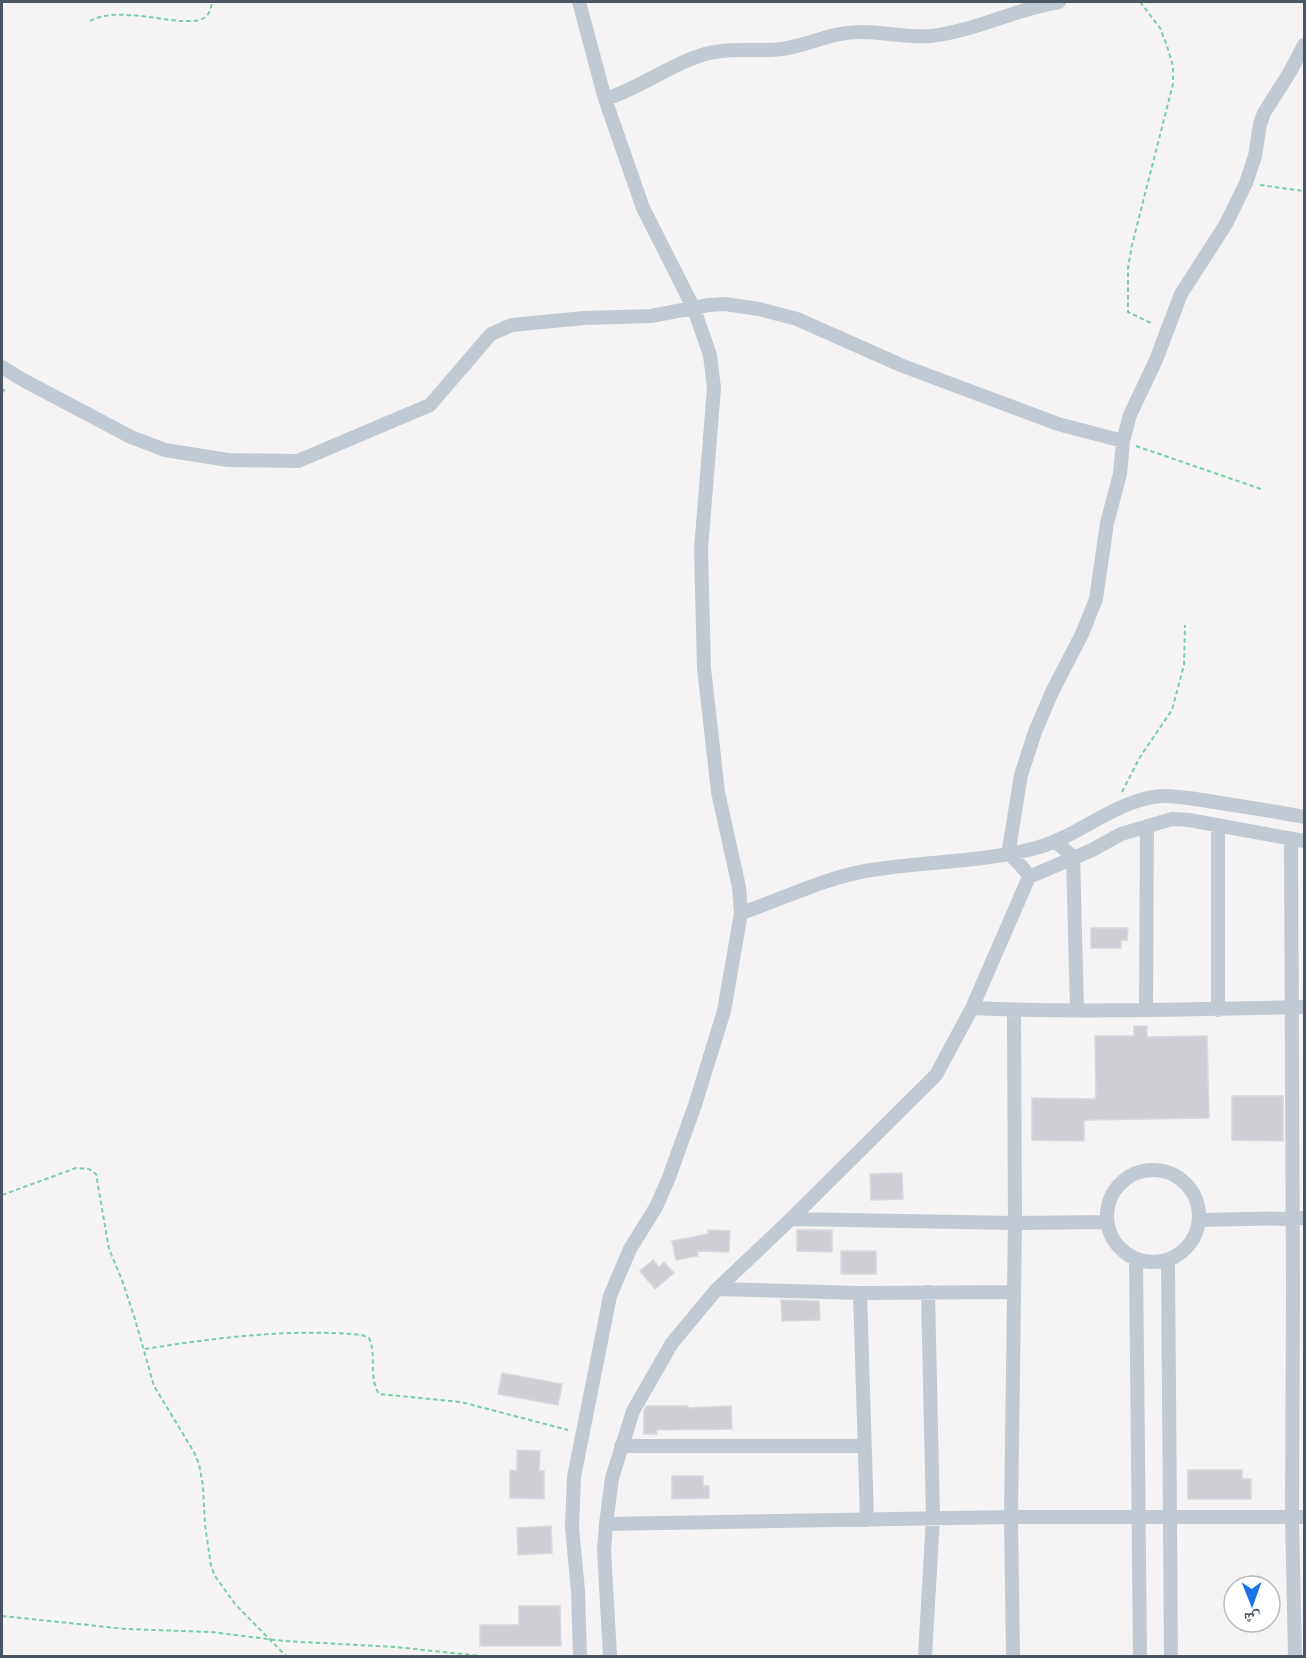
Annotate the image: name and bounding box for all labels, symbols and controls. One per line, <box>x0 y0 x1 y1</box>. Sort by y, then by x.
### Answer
north arrow <box>1222 1574 1282 1634</box>
text: ش <box>1244 1609 1261 1628</box>

